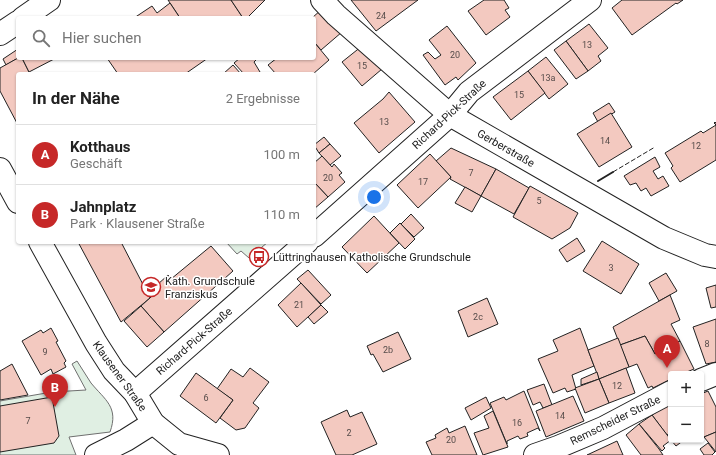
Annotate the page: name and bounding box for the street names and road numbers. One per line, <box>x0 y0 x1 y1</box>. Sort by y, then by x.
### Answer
street label: Richard-Pick-Straße <box>410 77 489 152</box>
street label: Gerberstraße <box>475 127 537 170</box>
street label: Richard-Pick-Straße <box>154 305 235 378</box>
street label: Klausener Straße <box>90 339 149 414</box>
street label: Remscheider Straße <box>568 393 663 448</box>

